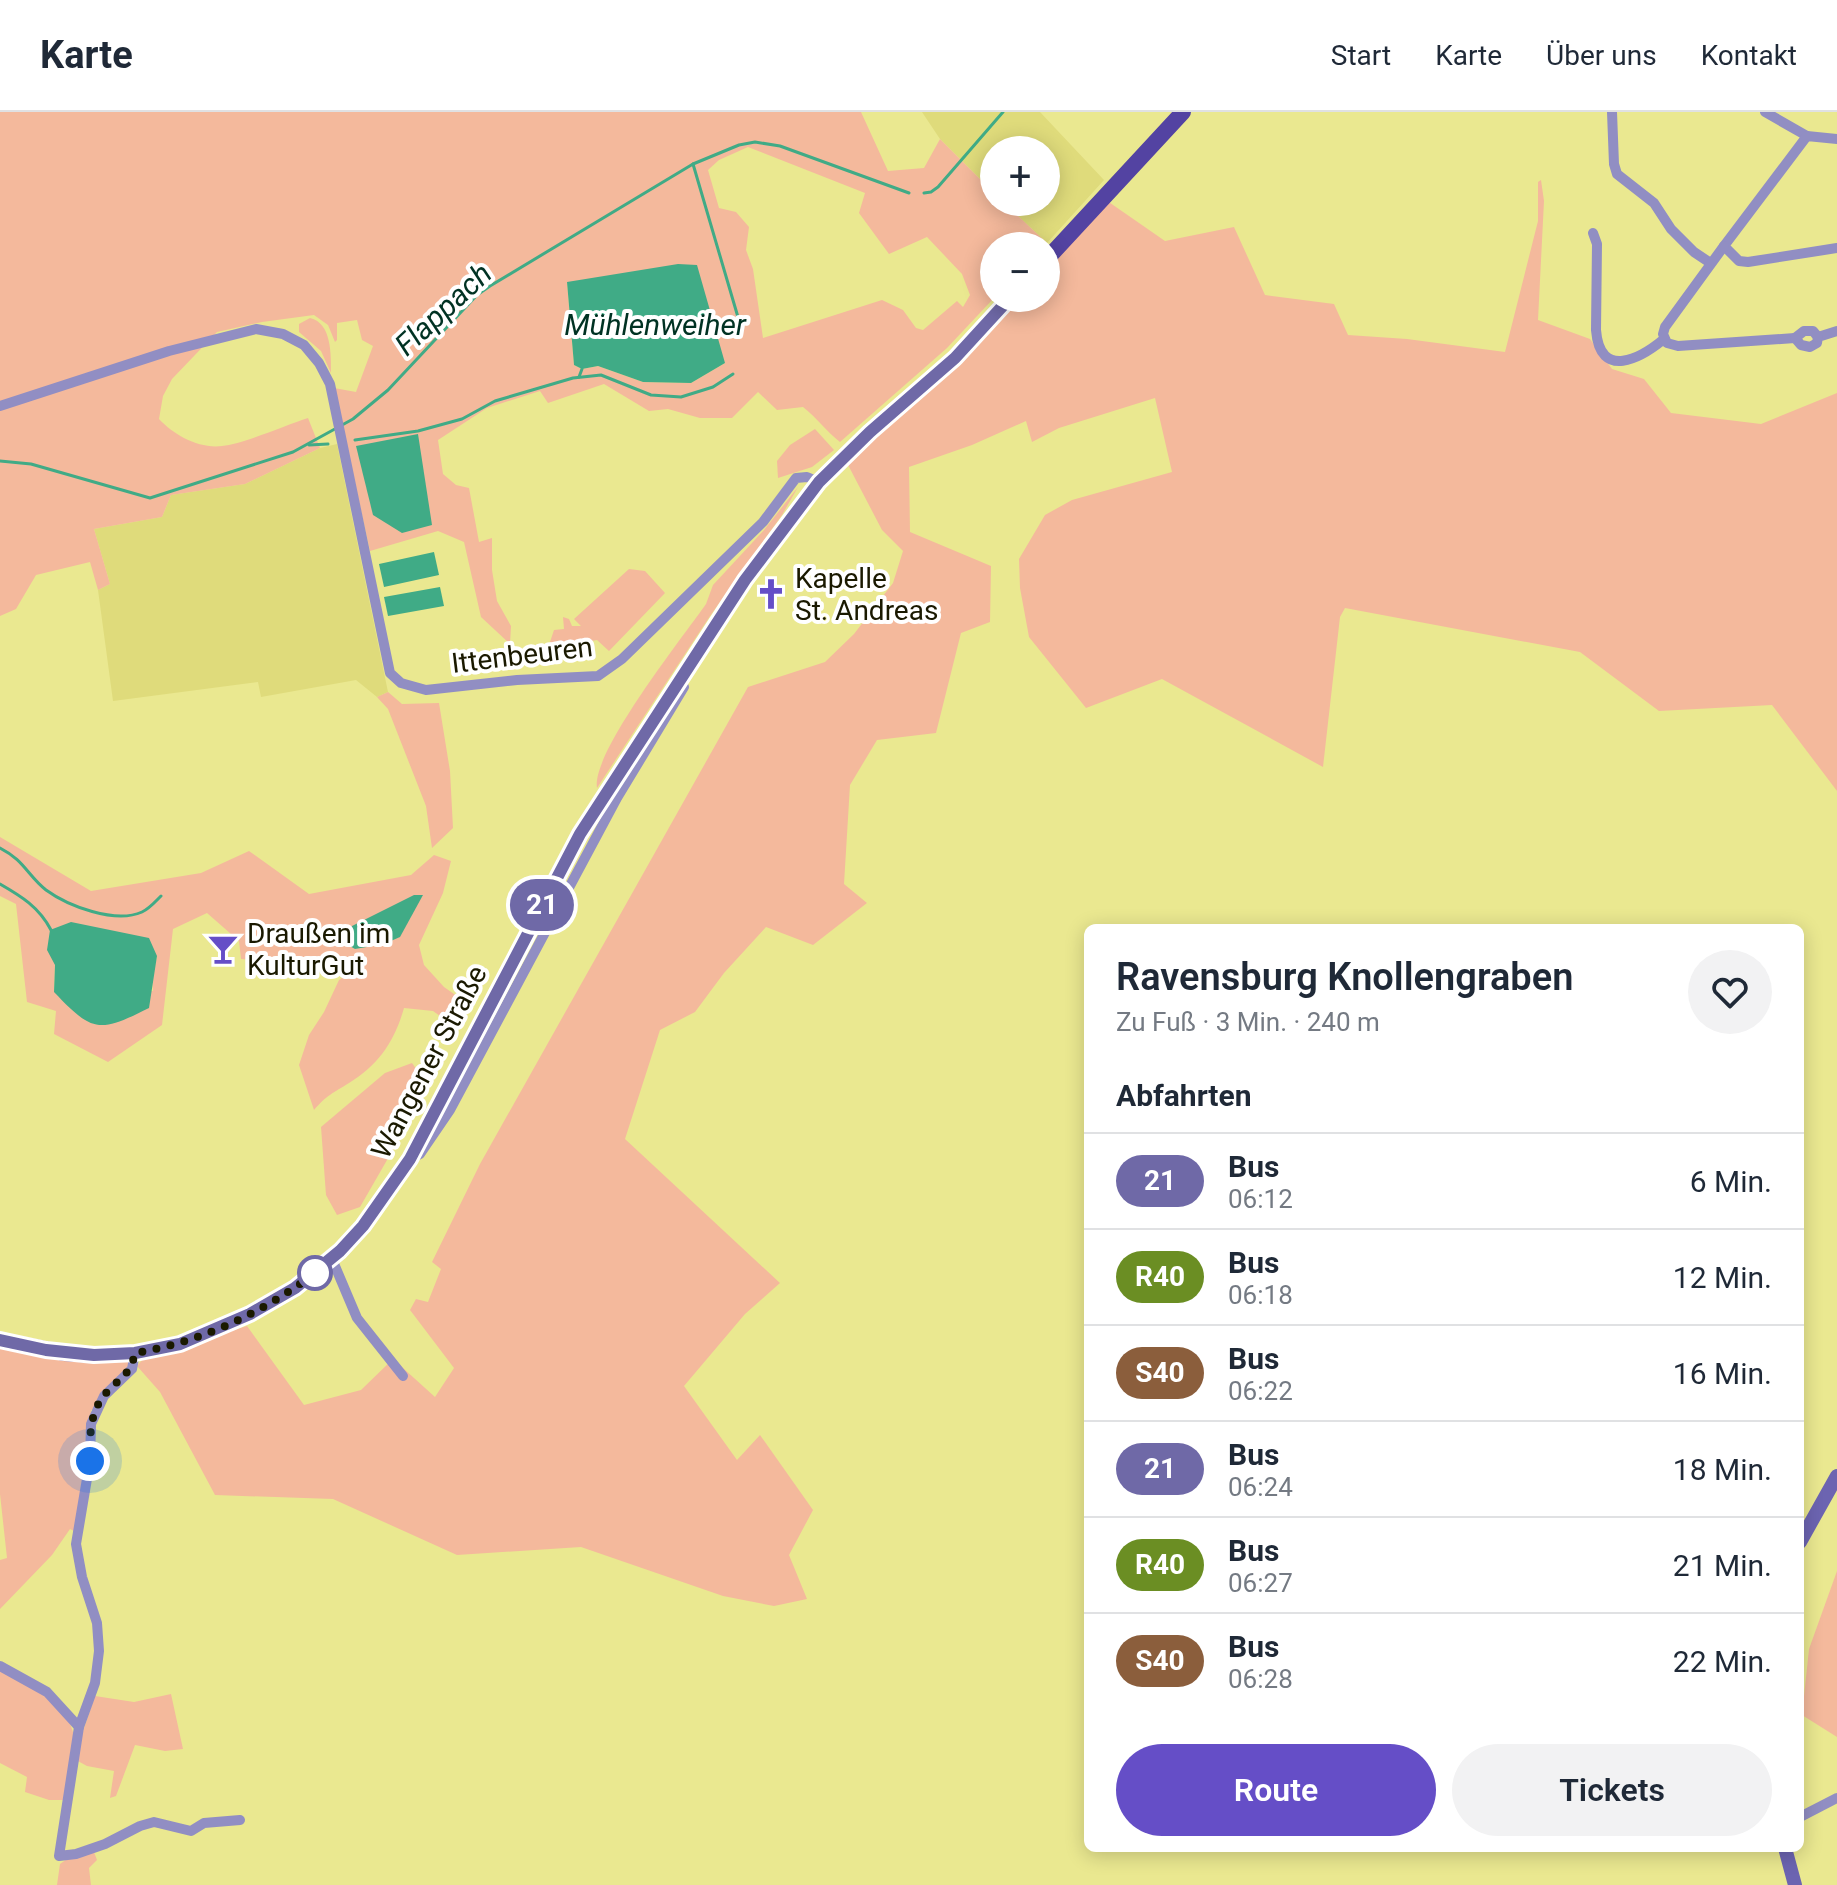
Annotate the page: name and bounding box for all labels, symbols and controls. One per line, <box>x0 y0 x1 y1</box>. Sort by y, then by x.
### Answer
text: Karte <box>40 33 133 77</box>
text: Start <box>1331 39 1391 72</box>
text: Karte <box>1435 39 1502 72</box>
text: Über uns <box>1546 39 1657 72</box>
text: Kontakt <box>1701 39 1797 72</box>
map controls <box>980 136 1060 312</box>
button: + <box>980 136 1060 216</box>
button: − <box>980 232 1060 312</box>
water label: Flappach <box>388 256 498 362</box>
water label: Mühlenweiher <box>564 307 747 342</box>
place label: Kapelle St. Andreas <box>795 562 938 627</box>
church icon: Kapelle St. Andreas <box>754 577 788 611</box>
street label: Ittenbeuren <box>450 630 594 680</box>
line badge: 21 <box>506 879 578 931</box>
text: 21 <box>526 888 558 921</box>
place label: Draußen im KulturGut <box>247 917 390 982</box>
bar icon: Draußen im KulturGut <box>206 932 240 966</box>
button: heart <box>1688 950 1772 1034</box>
text: Ravensburg Knollengraben <box>1116 955 1573 999</box>
street label: Wangener Straße <box>364 960 494 1164</box>
text: Zu Fuß · 3 Min. · 240 m <box>1116 1007 1380 1037</box>
text: Abfahrten <box>1116 1078 1252 1113</box>
text: Bus <box>1228 1149 1279 1184</box>
text: 21 <box>1144 1164 1176 1197</box>
text: 6 Min. <box>1690 1164 1772 1199</box>
text: 06:12 <box>1228 1184 1293 1214</box>
text: Bus <box>1228 1245 1279 1280</box>
unlabelled marker <box>298 1256 332 1290</box>
text: R40 <box>1135 1260 1185 1293</box>
text: 12 Min. <box>1673 1260 1772 1295</box>
text: 06:18 <box>1228 1280 1293 1310</box>
text: Bus <box>1228 1341 1279 1376</box>
text: S40 <box>1135 1356 1185 1389</box>
text: 16 Min. <box>1673 1356 1772 1391</box>
text: 06:22 <box>1228 1376 1293 1406</box>
text: Bus <box>1228 1437 1279 1472</box>
your location <box>70 1441 110 1481</box>
text: 21 <box>1144 1452 1176 1485</box>
text: 18 Min. <box>1673 1452 1772 1487</box>
text: 06:24 <box>1228 1472 1293 1502</box>
text: Bus <box>1228 1533 1279 1568</box>
text: R40 <box>1135 1548 1185 1581</box>
text: 21 Min. <box>1673 1548 1772 1583</box>
text: 06:27 <box>1228 1568 1293 1598</box>
text: Bus <box>1228 1629 1279 1664</box>
text: S40 <box>1135 1644 1185 1677</box>
text: 22 Min. <box>1673 1644 1772 1679</box>
text: 06:28 <box>1228 1664 1293 1694</box>
button: Route <box>1116 1744 1436 1836</box>
button: Tickets <box>1452 1744 1772 1836</box>

